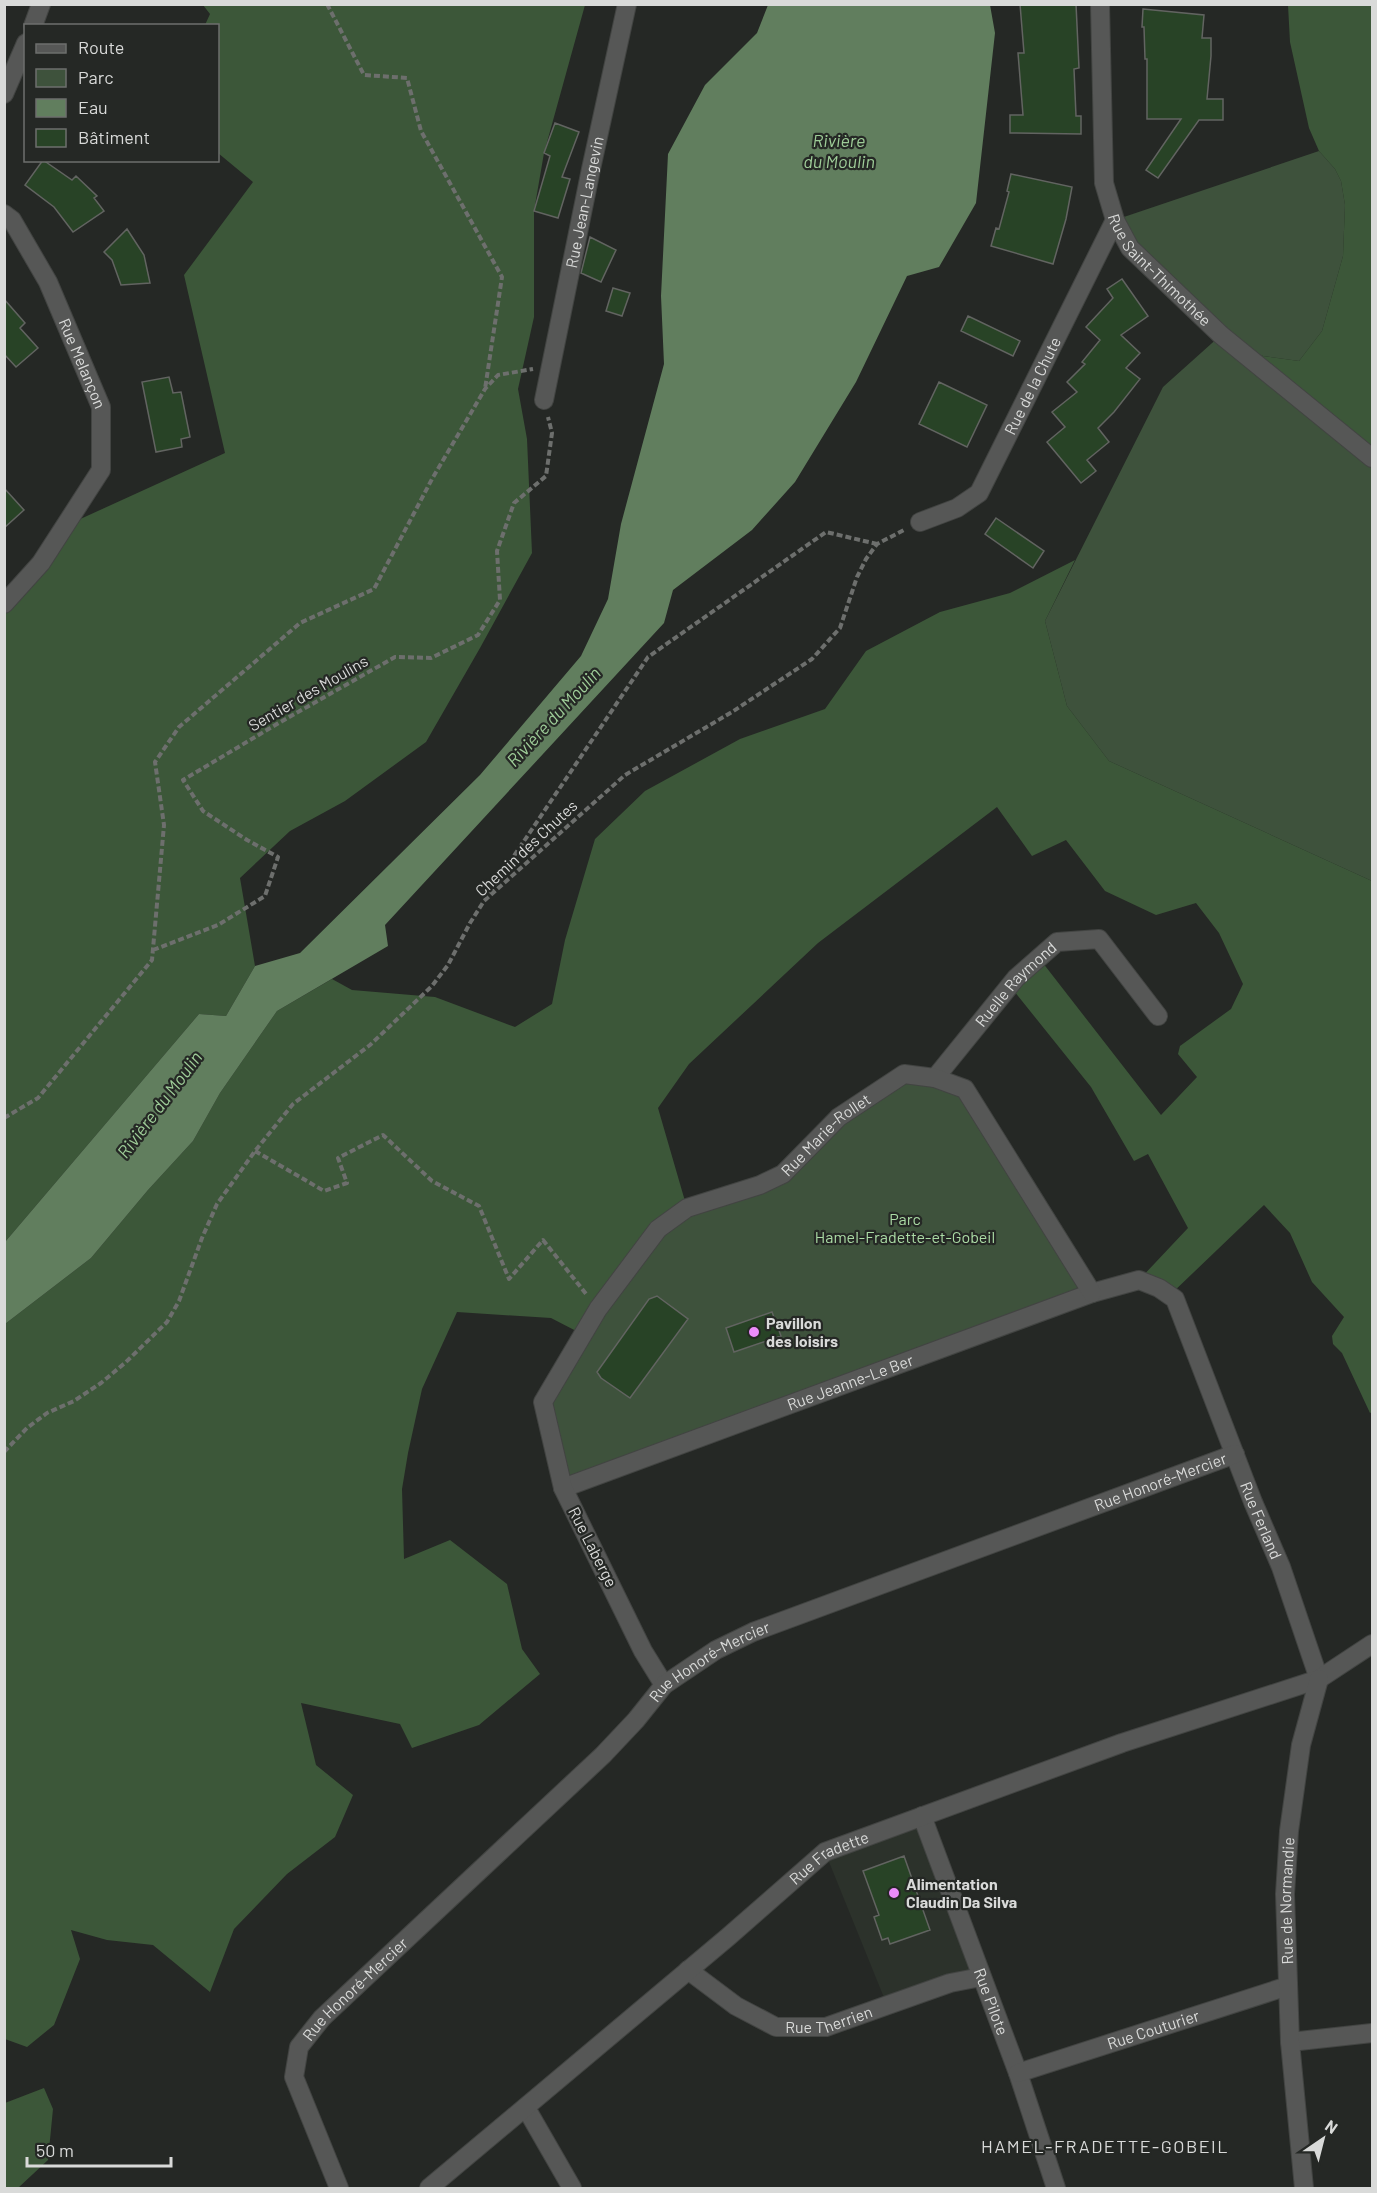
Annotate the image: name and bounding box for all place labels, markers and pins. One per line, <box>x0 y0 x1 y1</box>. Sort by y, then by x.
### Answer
place label: Pavillon des loisirs <box>766 1313 838 1350</box>
marker: Pavillon des loisirs <box>747 1325 761 1339</box>
place label: Alimentation Claudin Da Silva <box>906 1874 1017 1911</box>
marker: Alimentation Claudin Da Silva <box>887 1886 901 1900</box>

